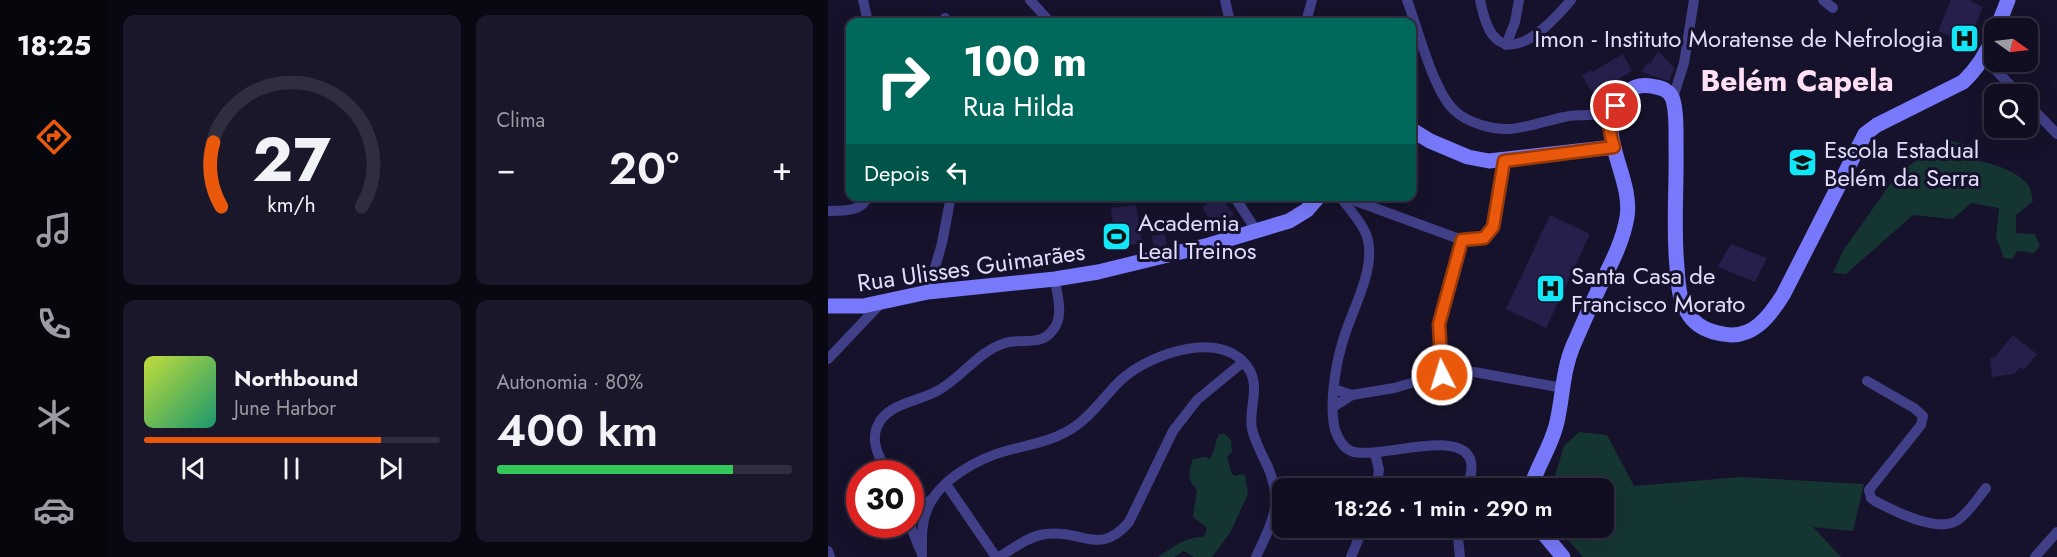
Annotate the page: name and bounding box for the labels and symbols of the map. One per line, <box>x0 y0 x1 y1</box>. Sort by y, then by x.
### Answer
north arrow <box>1984 18 2038 72</box>
place label: Imon - Instituto Moratense de Nefrologia <box>1534 21 1943 56</box>
hospital icon: Imon - Instituto Moratense de Nefrologia <box>1948 22 1980 54</box>
district label: Belém Capela <box>1700 59 1894 102</box>
pin <box>1590 80 1641 131</box>
place label: Escola Estadual Belém da Serra <box>1824 132 1980 195</box>
school or university icon: Escola Estadual Belém da Serra <box>1787 147 1819 179</box>
place label: Academia Leal Treinos <box>1138 205 1257 268</box>
sports icon: Academia Leal Treinos <box>1101 220 1133 252</box>
street label: Rua Ulisses Guimarães <box>855 234 1087 300</box>
place label: Santa Casa de Francisco Morato <box>1571 258 1745 321</box>
hospital icon: Santa Casa de Francisco Morato <box>1534 273 1566 305</box>
position arrow <box>1410 343 1474 407</box>
speed limit sign: 30 <box>846 460 924 538</box>

